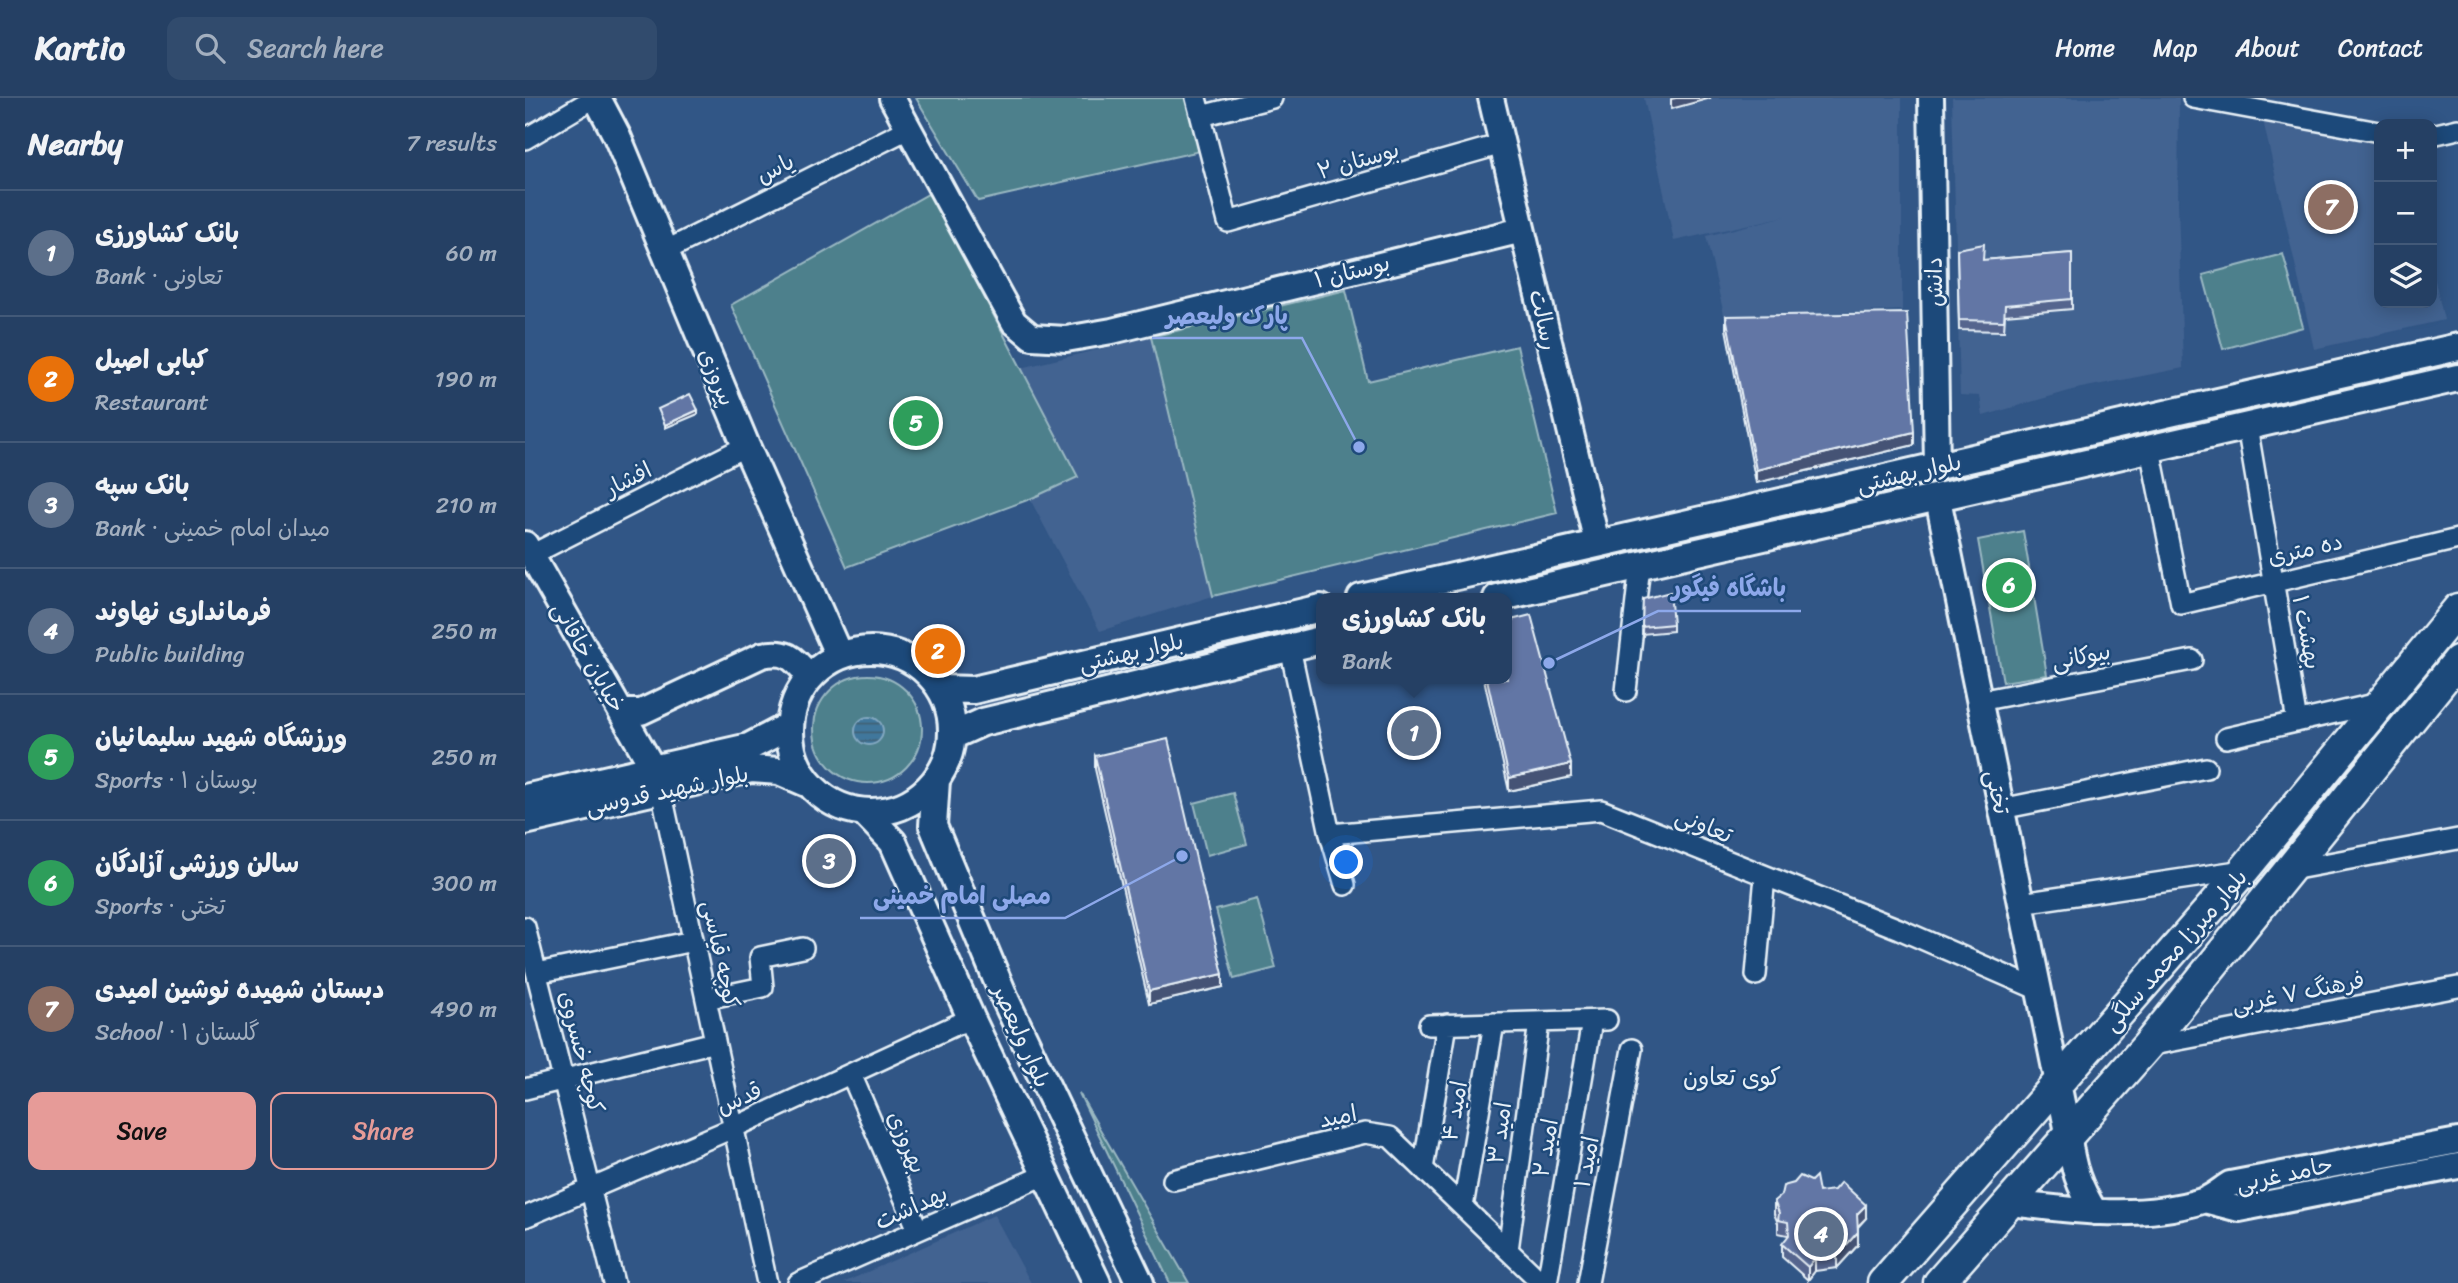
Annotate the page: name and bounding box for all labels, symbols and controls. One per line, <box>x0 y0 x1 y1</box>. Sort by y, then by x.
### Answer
search box <box>167 17 657 80</box>
text: Kartio <box>35 19 125 77</box>
text: Search here <box>247 25 384 71</box>
text: Home <box>2055 27 2115 69</box>
text: Map <box>2153 27 2197 69</box>
text: About <box>2235 27 2300 69</box>
text: Contact <box>2338 27 2423 69</box>
icon: search <box>191 29 229 67</box>
text: Nearby <box>28 117 123 171</box>
map controls <box>2374 119 2437 308</box>
button: + <box>2374 119 2437 182</box>
text: 7 results <box>407 123 497 164</box>
street label: بوستان ۲ <box>1312 129 1404 192</box>
street label: یاس <box>749 141 802 196</box>
pin: 7 <box>2308 181 2354 233</box>
button: − <box>2374 182 2437 245</box>
text: بانک کشاورزی <box>95 210 239 256</box>
text: 1 <box>46 233 56 274</box>
text: 60 m <box>446 233 497 274</box>
street label: بوستان ۱ <box>1310 242 1395 301</box>
button: layers <box>2374 245 2437 308</box>
text: Bank · تعاونی <box>95 256 223 297</box>
street label: دانش <box>1914 257 1955 307</box>
street label: رسالت <box>1517 285 1570 355</box>
callout: پارک ولیعصر <box>1152 293 1302 338</box>
text: پارک ولیعصر <box>1164 295 1288 337</box>
text: کبابی اصیل <box>95 336 208 382</box>
street label: پیروزی <box>686 342 747 413</box>
text: 2 <box>44 359 58 400</box>
text: 190 m <box>435 359 497 400</box>
text: Restaurant <box>95 382 209 423</box>
pin: 5 <box>893 397 939 449</box>
street label: بلوار بهشتی <box>1853 442 1966 505</box>
street label: افشار <box>595 450 659 510</box>
text: بانک سپه <box>95 462 189 508</box>
text: 3 <box>45 485 57 526</box>
text: 210 m <box>436 485 497 526</box>
text: Bank · میدان امام خمینی <box>95 508 330 549</box>
street label: ده متری <box>2263 521 2347 578</box>
pin: 6 <box>1986 559 2032 611</box>
callout: باشگاه فیگور <box>1658 566 1801 611</box>
text: باشگاه فیگور <box>1670 567 1786 609</box>
text: فرمانداری نهاوند <box>95 588 271 634</box>
street label: بهشت ۱ <box>2280 592 2333 673</box>
popup <box>1316 593 1512 684</box>
street label: خیابان خاقانی <box>540 594 637 721</box>
text: بانک کشاورزی <box>1342 595 1486 641</box>
text: 4 <box>44 611 58 652</box>
text: 250 m <box>431 611 497 652</box>
street label: بلوار بهشتی <box>1075 621 1188 684</box>
pin: 2 <box>915 625 961 677</box>
street label: بیوکانی <box>2048 631 2114 682</box>
text: Public building <box>95 634 245 675</box>
text: Bank <box>1342 641 1392 682</box>
pin: 1 <box>1391 707 1437 759</box>
text: ورزشگاه شهید سلیمانیان <box>95 714 347 760</box>
text: 5 <box>44 737 58 778</box>
text: 250 m <box>431 737 497 778</box>
street label: بلوار شهید قدوسی <box>582 753 753 828</box>
text: Sports · بوستان ۱ <box>95 760 258 801</box>
street label: تختی <box>1973 766 2022 819</box>
street label: تعاونی <box>1669 795 1739 856</box>
pin: 3 <box>806 835 852 887</box>
text: سالن ورزشی آزادگان <box>95 840 299 886</box>
your location <box>1329 845 1363 879</box>
street label: بلوار میرزا محمد سلگی <box>2092 859 2258 1041</box>
text: 6 <box>44 863 58 904</box>
text: 300 m <box>432 863 497 904</box>
callout: مصلی امام خمینی <box>860 873 1065 918</box>
text: مصلی امام خمینی <box>873 875 1051 917</box>
text: Sports · تختی <box>95 886 225 927</box>
street label: کوچه قیاسی <box>689 896 752 1012</box>
street label: فرهنگ ۷ غربی <box>2228 960 2368 1025</box>
text: دبستان شهیده نوشین امیدی <box>95 966 384 1012</box>
street label: بلوار ولیعصر <box>980 976 1063 1095</box>
street label: کوچه خسروی <box>546 986 617 1118</box>
text: 7 <box>44 989 58 1030</box>
text: 490 m <box>430 989 497 1030</box>
text: School · گلستان ۱ <box>95 1012 260 1053</box>
district label: کوی تعاون <box>1683 1056 1781 1098</box>
street label: قدس <box>709 1070 769 1127</box>
street label: امید ۴ <box>1429 1078 1480 1145</box>
button: Save <box>28 1092 256 1170</box>
button: Share <box>270 1092 497 1170</box>
street label: امید <box>1316 1093 1361 1140</box>
street label: امید ۳ <box>1475 1099 1524 1167</box>
street label: بهروزی <box>875 1104 938 1180</box>
street label: امید ۲ <box>1520 1115 1571 1181</box>
street label: امید ۱ <box>1561 1133 1612 1192</box>
street label: حامد غربی <box>2232 1144 2336 1205</box>
street label: بهداشت <box>868 1173 955 1242</box>
pin: 4 <box>1798 1208 1844 1260</box>

